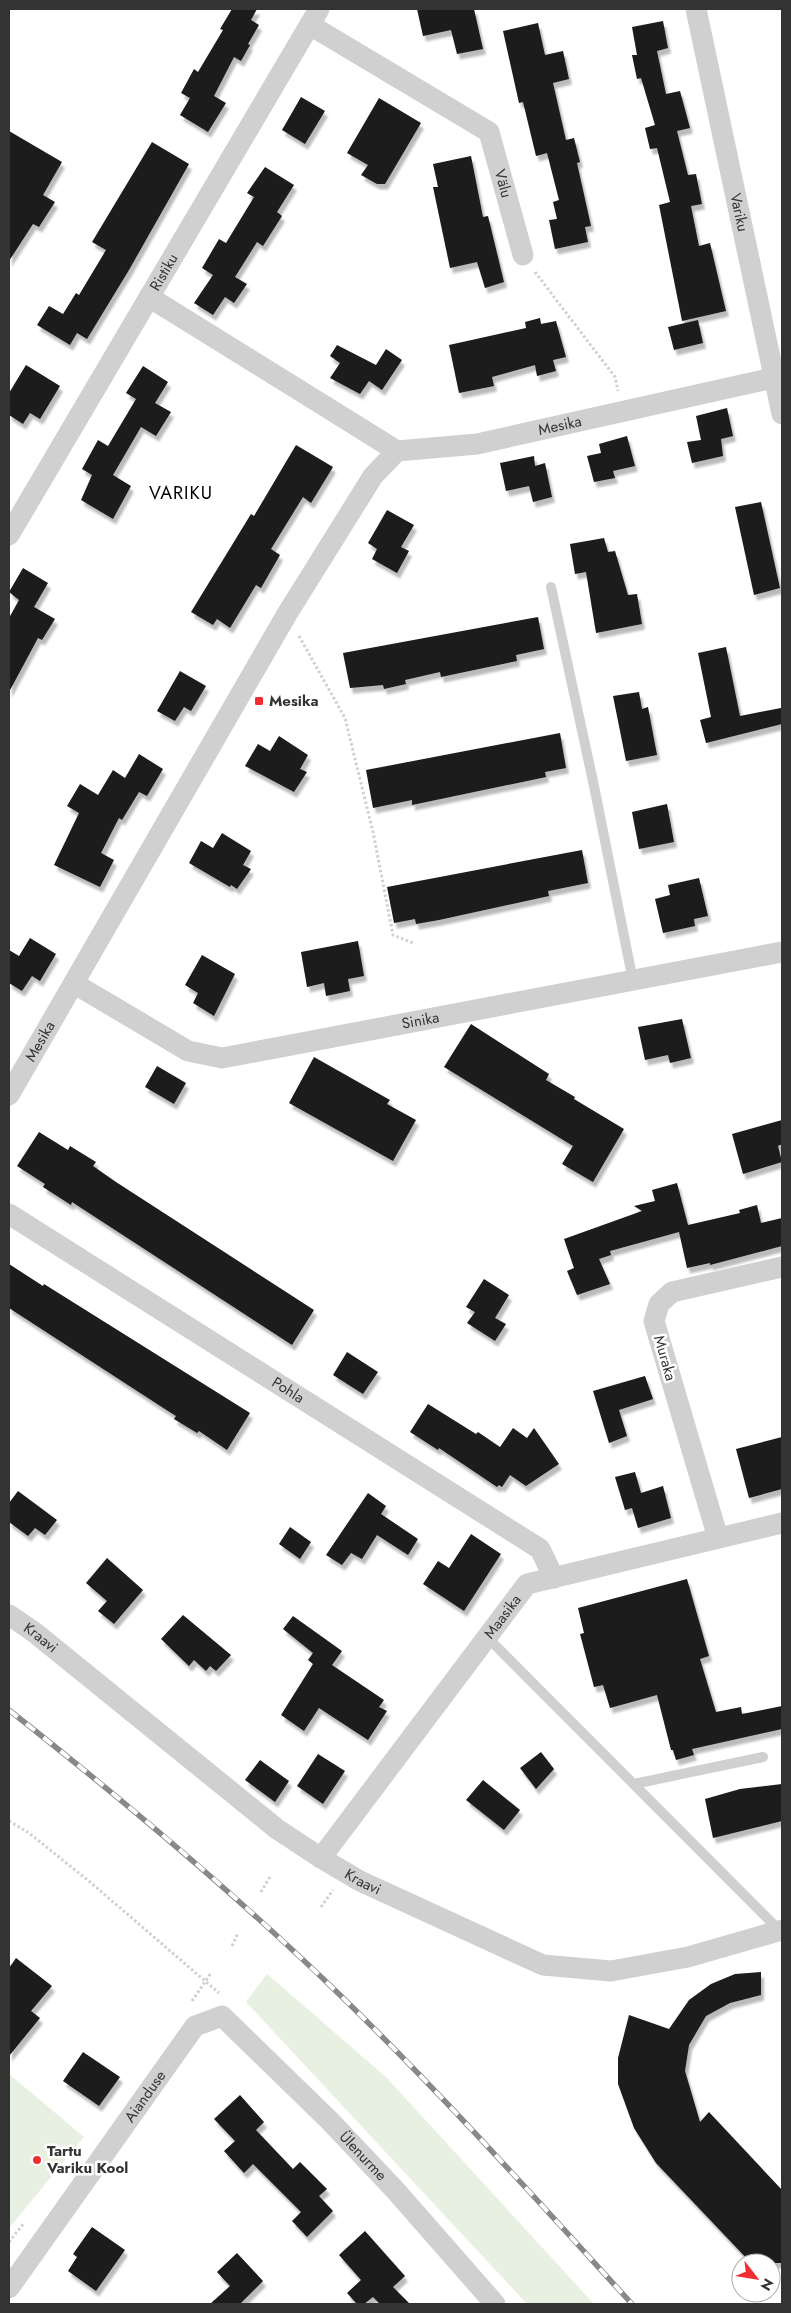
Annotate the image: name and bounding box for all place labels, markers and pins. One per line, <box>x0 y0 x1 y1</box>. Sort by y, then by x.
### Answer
place label: Mesika <box>269 690 319 712</box>
marker: Mesika <box>253 695 265 707</box>
place label: Tartu Variku Kool <box>46 2140 128 2179</box>
marker: Tartu Variku Kool <box>31 2154 43 2166</box>

